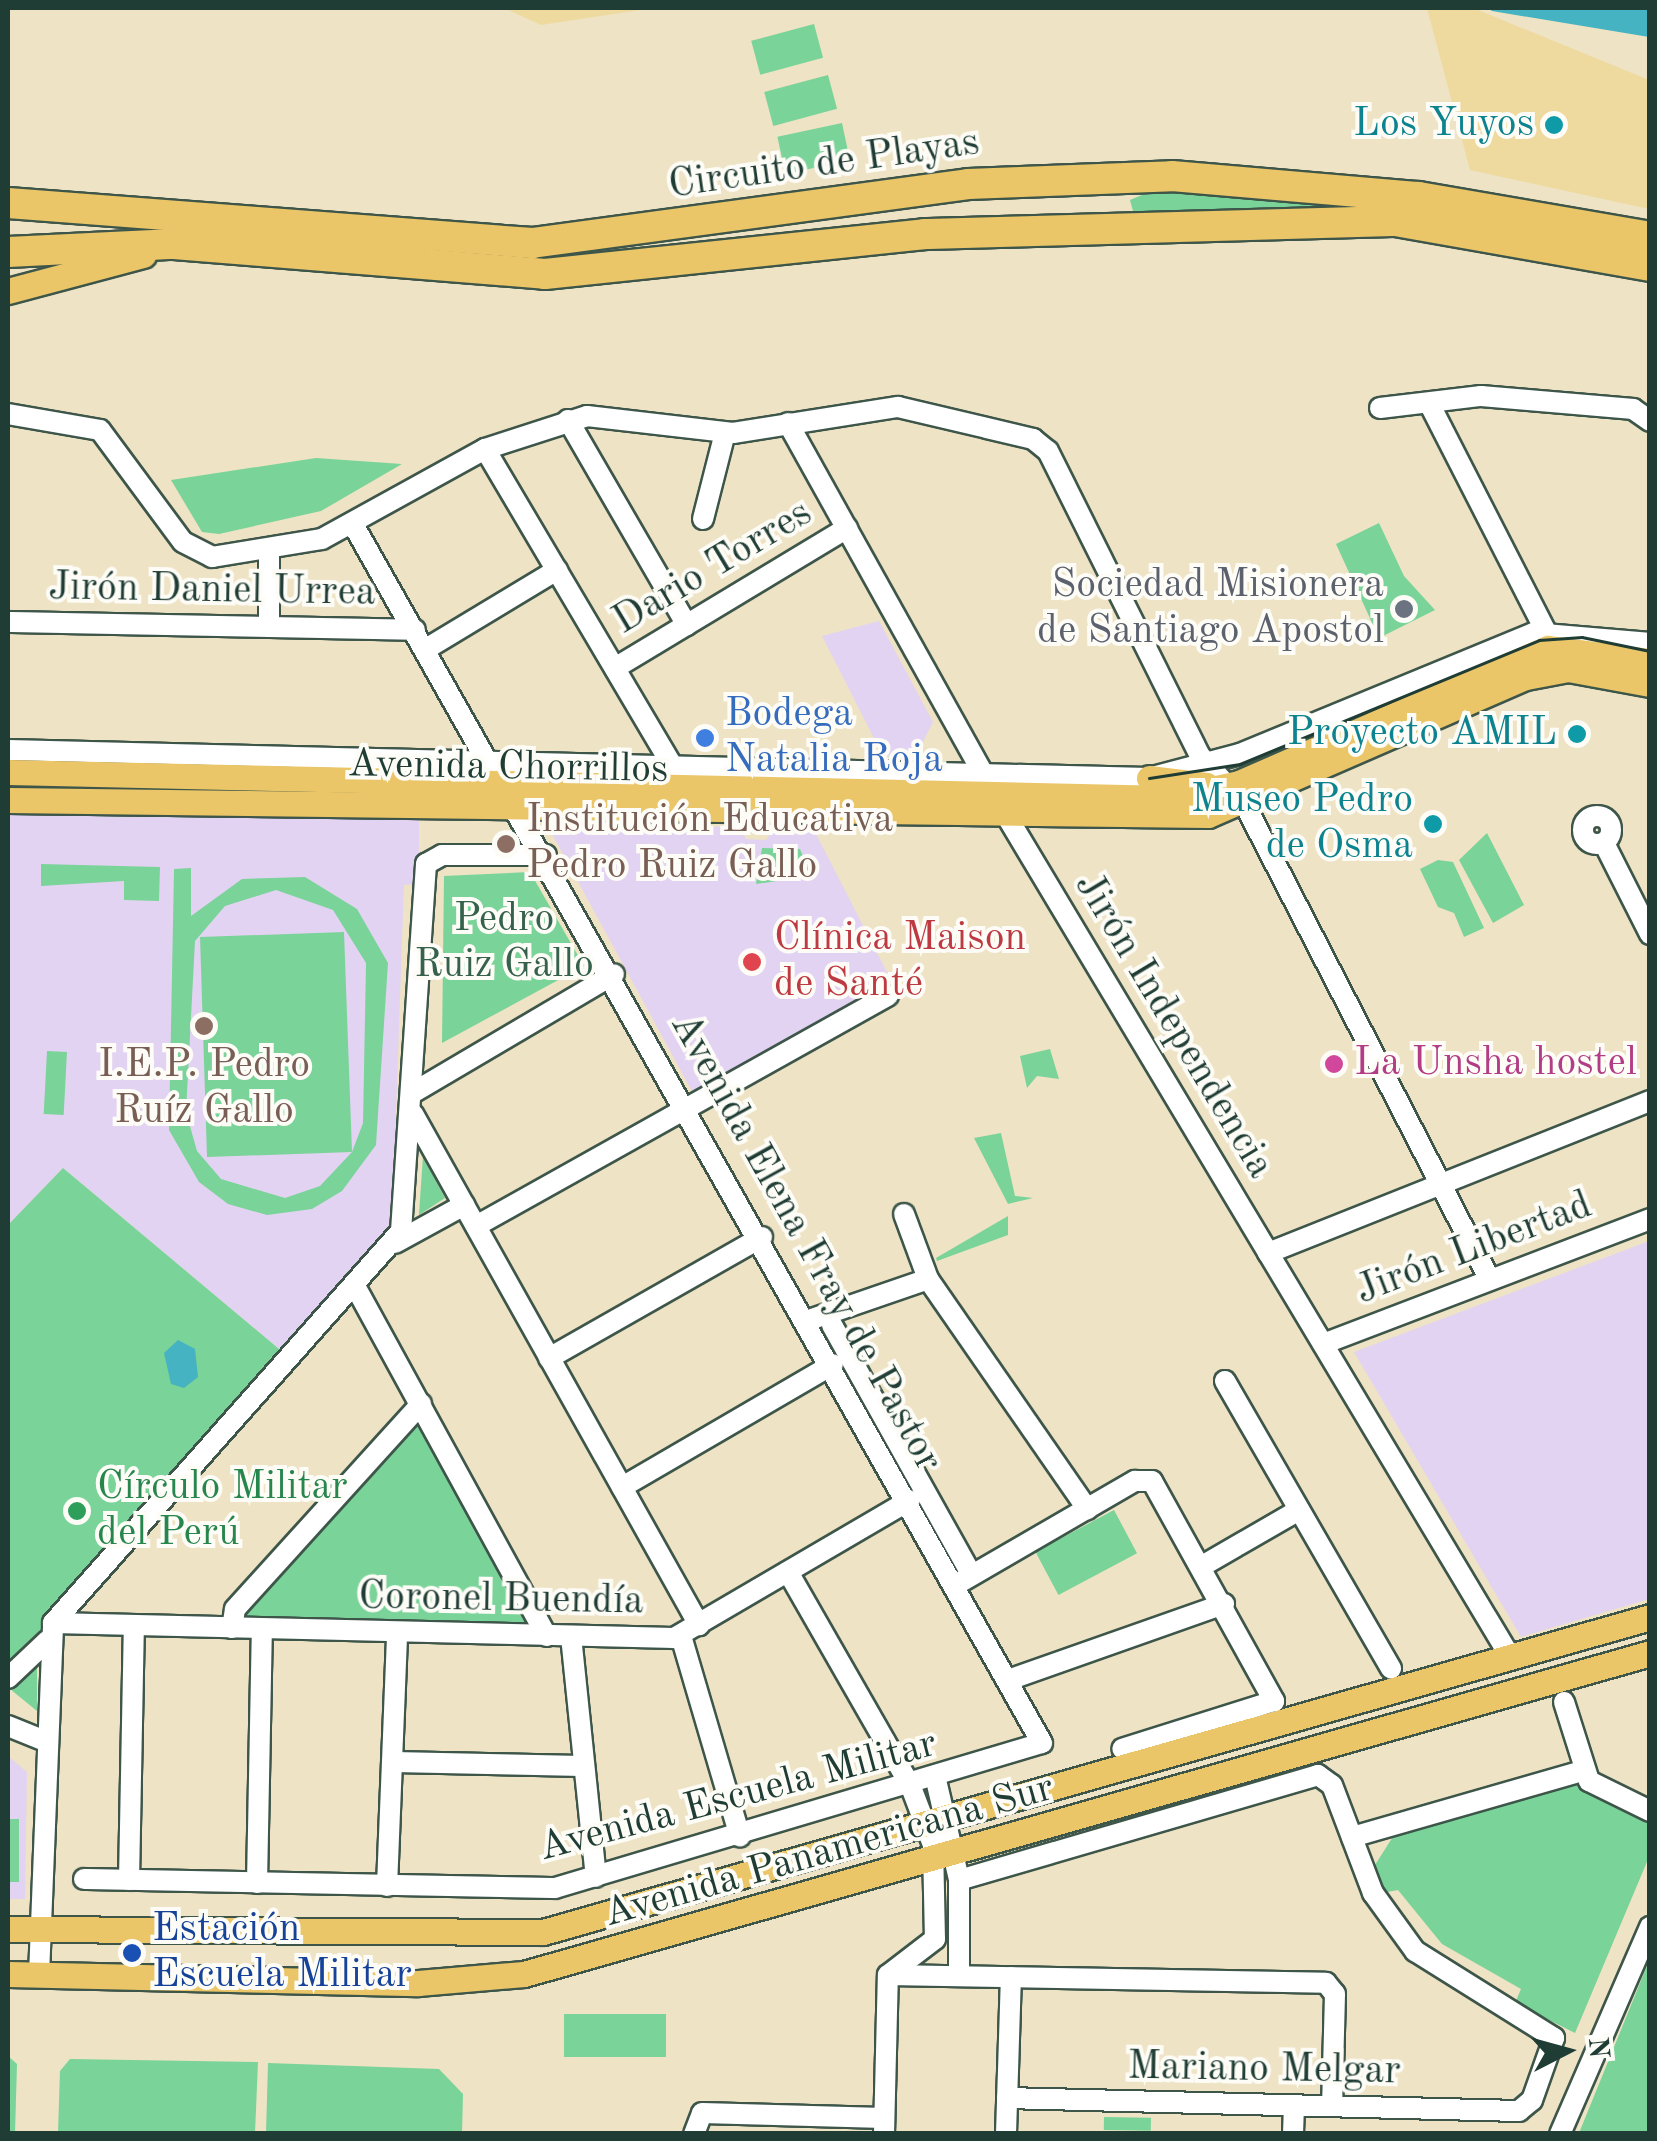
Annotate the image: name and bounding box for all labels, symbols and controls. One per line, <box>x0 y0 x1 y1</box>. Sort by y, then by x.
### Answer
place label: Los Yuyos <box>1353 101 1534 149</box>
marker: Los Yuyos <box>1543 114 1565 136</box>
street label: Circuito de Playas <box>666 119 982 211</box>
street label: Dario Torres <box>605 490 821 646</box>
place label: Sociedad Misionera de Santiago Apostol <box>1037 562 1384 656</box>
street label: Jirón Daniel Urrea <box>48 564 376 618</box>
marker: Sociedad Misionera de Santiago Apostol <box>1393 598 1415 620</box>
place label: Bodega Natalia Roja <box>725 691 943 785</box>
place label: Proyecto AMIL <box>1287 710 1557 758</box>
marker: Proyecto AMIL <box>1566 723 1588 745</box>
marker: Bodega Natalia Roja <box>694 727 716 749</box>
street label: Avenida Chorrillos <box>347 741 669 795</box>
place label: Museo Pedro de Osma <box>1191 777 1413 871</box>
place label: Institución Educativa Pedro Ruiz Gallo <box>526 797 893 891</box>
marker: Museo Pedro de Osma <box>1422 813 1444 835</box>
marker: Institución Educativa Pedro Ruiz Gallo <box>495 833 517 855</box>
street label: Jirón Independencia <box>1063 865 1283 1187</box>
park label: Pedro Ruiz Gallo <box>414 896 594 990</box>
place label: Clínica Maison de Santé <box>774 915 1026 1009</box>
marker: Clínica Maison de Santé <box>739 949 765 975</box>
street label: Avenida Elena Fray de Pastor <box>659 1005 951 1481</box>
marker: I.E.P. Pedro Ruíz Gallo <box>193 1015 215 1037</box>
place label: La Unsha hostel <box>1354 1040 1637 1088</box>
place label: I.E.P. Pedro Ruíz Gallo <box>98 1042 310 1136</box>
marker: La Unsha hostel <box>1323 1053 1345 1075</box>
street label: Jirón Libertad <box>1349 1182 1599 1316</box>
place label: Círculo Militar del Perú <box>97 1464 348 1558</box>
marker: Círculo Militar del Perú <box>66 1500 88 1522</box>
street label: Coronel Buendía <box>358 1574 644 1626</box>
street label: Avenida Escuela Militar <box>534 1721 942 1873</box>
street label: Avenida Panamericana Sur <box>598 1765 1060 1939</box>
place label: Estación Escuela Militar <box>152 1906 412 2000</box>
marker: Estación Escuela Militar <box>121 1942 143 1964</box>
north arrow <box>1517 2001 1617 2101</box>
text: N <box>1582 2036 1612 2060</box>
street label: Mariano Melgar <box>1127 2044 1401 2096</box>

